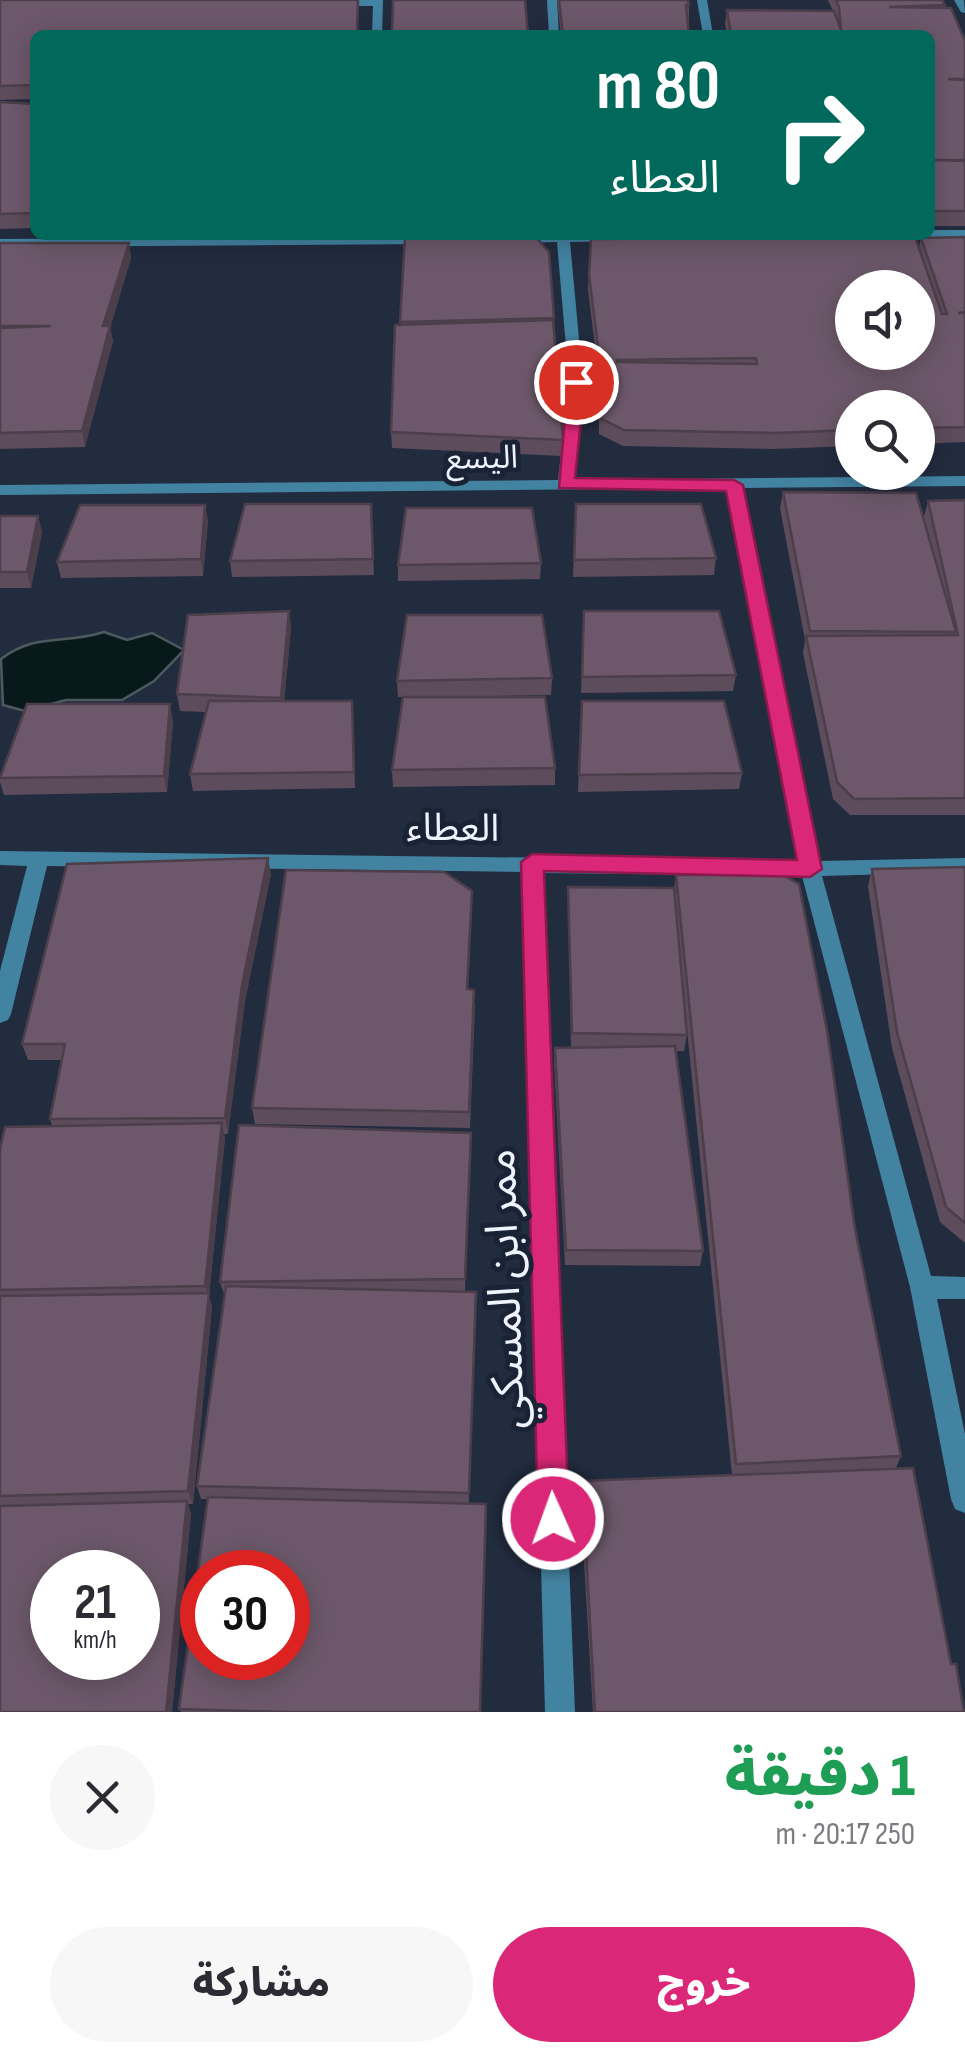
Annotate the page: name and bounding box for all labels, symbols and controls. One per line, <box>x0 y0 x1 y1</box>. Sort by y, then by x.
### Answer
text: 80 m <box>596 45 720 129</box>
icon: right <box>755 70 885 200</box>
text: العطاء <box>611 151 720 206</box>
map controls <box>835 270 935 490</box>
button: sound <box>835 270 935 370</box>
pin <box>534 340 619 425</box>
icon: arrive <box>549 355 604 410</box>
button: search <box>835 390 935 490</box>
street label: اليسع <box>446 438 518 482</box>
street label: العطاء <box>406 805 500 852</box>
street label: ممر ابن المسكي <box>473 1148 542 1430</box>
position arrow <box>501 1467 605 1571</box>
speed limit sign: 30 <box>180 1550 310 1680</box>
text: 21 <box>74 1573 116 1633</box>
text: km/h <box>73 1625 117 1656</box>
text: 1 دقيقة <box>724 1741 915 1813</box>
button: close <box>50 1745 155 1850</box>
text: 250 m · 20:17 <box>775 1815 915 1854</box>
button: مشاركة <box>50 1927 473 2042</box>
button: خروج <box>493 1927 915 2042</box>

